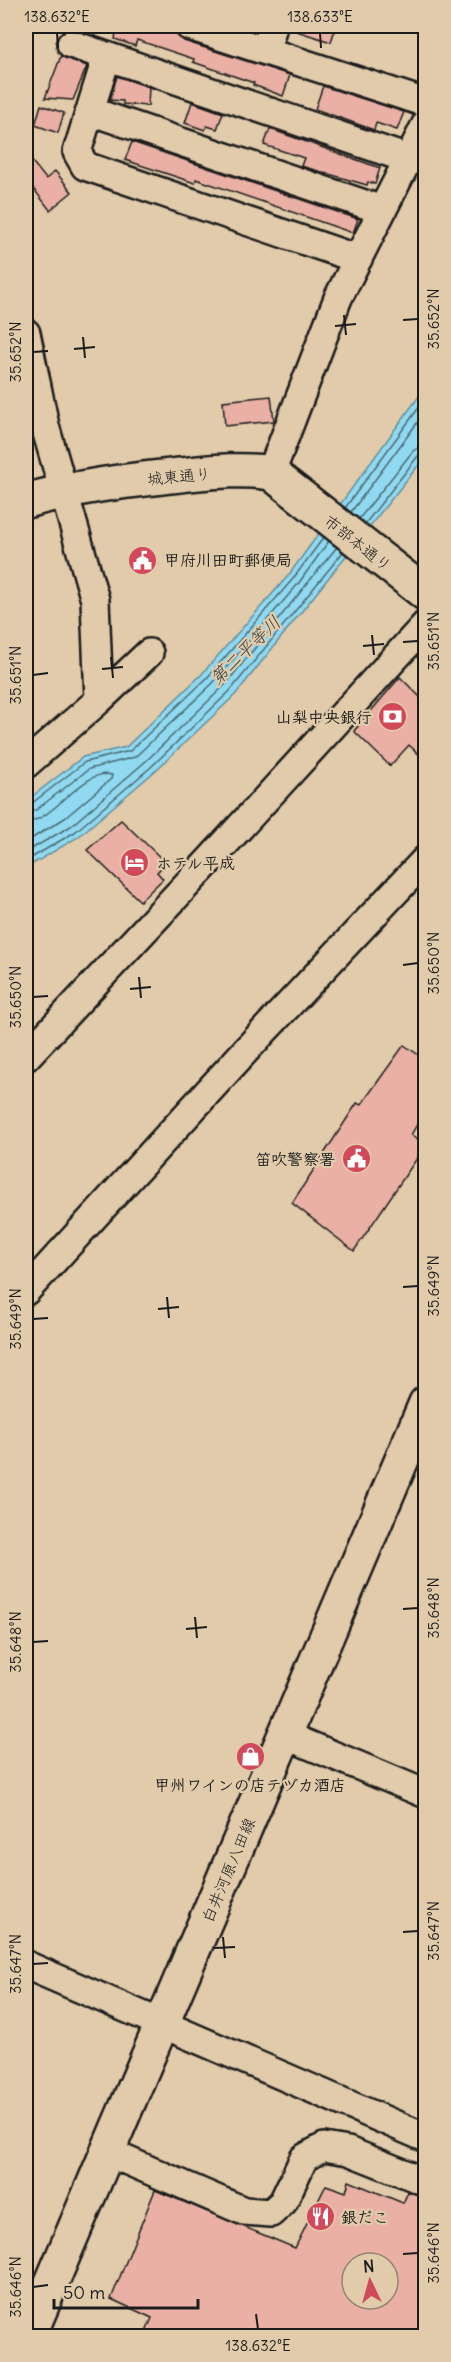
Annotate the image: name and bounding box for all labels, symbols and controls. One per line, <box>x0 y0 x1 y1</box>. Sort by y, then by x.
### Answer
text: 138.632°E <box>24 7 90 26</box>
text: 138.633°E <box>287 7 353 26</box>
text: 35.652°N <box>424 288 443 350</box>
text: 35.652°N <box>6 321 25 383</box>
street label: 城東通り <box>146 463 212 489</box>
street label: 市部本通り <box>320 510 396 576</box>
public building icon: 甲府川田町郵便局 <box>127 544 159 576</box>
place label: 甲府川田町郵便局 <box>164 550 292 570</box>
water label: 第二平等川 <box>205 610 285 690</box>
text: 35.651°N <box>424 612 443 670</box>
text: 35.651°N <box>6 646 25 704</box>
bank icon: 山梨中央銀行 <box>377 701 409 733</box>
place label: 山梨中央銀行 <box>276 707 372 727</box>
hotel icon: ホテル平成 <box>119 847 151 879</box>
place label: ホテル平成 <box>156 853 235 873</box>
text: 35.650°N <box>424 932 443 994</box>
text: 35.650°N <box>6 966 25 1028</box>
public building icon: 笛吹警察署 <box>340 1143 372 1175</box>
place label: 笛吹警察署 <box>255 1149 335 1169</box>
text: 35.649°N <box>424 1255 443 1317</box>
text: 35.649°N <box>6 1288 25 1350</box>
text: 35.648°N <box>424 1577 443 1639</box>
text: 35.648°N <box>6 1611 25 1673</box>
shop icon: 甲州ワインの店テヅカ酒店 <box>234 1741 266 1773</box>
place label: 甲州ワインの店テヅカ酒店 <box>154 1775 346 1795</box>
street label: 白井河原八田線 <box>197 1815 259 1925</box>
text: 35.647°N <box>424 1901 443 1961</box>
text: 35.647°N <box>6 1934 25 1994</box>
restaurant icon: 銀だこ <box>304 2201 336 2233</box>
place label: 銀だこ <box>341 2207 389 2227</box>
text: 35.646°N <box>424 2222 443 2284</box>
north arrow <box>340 2251 400 2311</box>
text: 35.646°N <box>6 2256 25 2318</box>
text: N <box>362 2256 375 2277</box>
scale bar <box>54 2272 198 2310</box>
text: 50 m <box>63 2281 105 2304</box>
text: 138.632°E <box>225 2336 291 2355</box>

